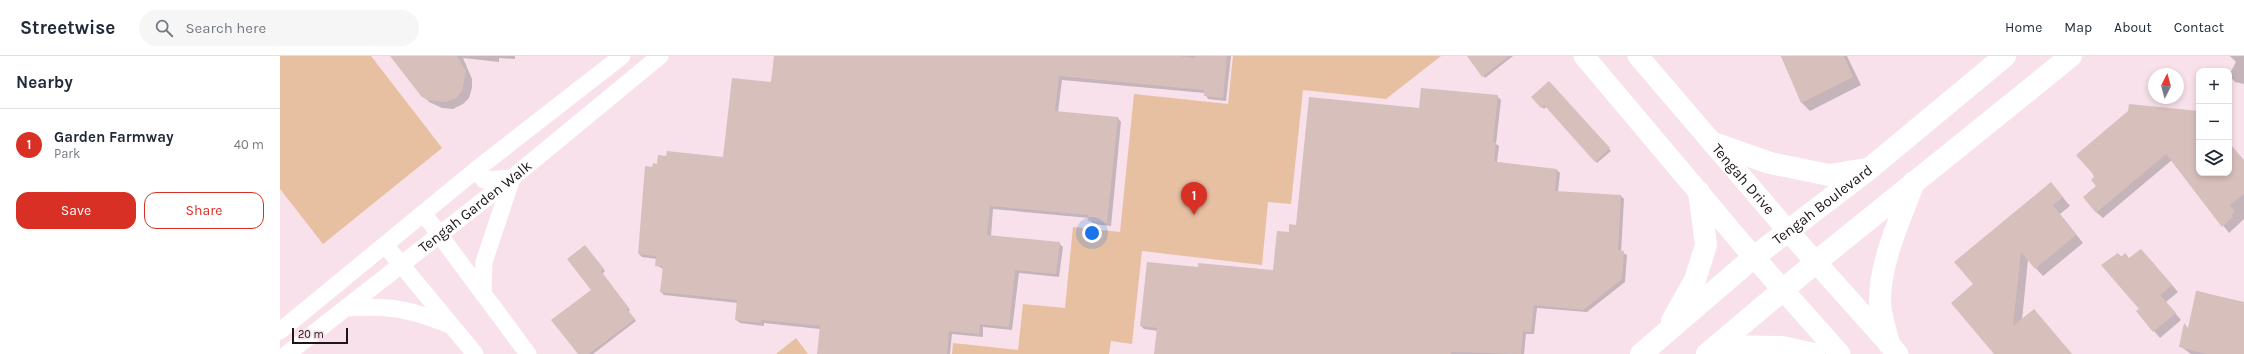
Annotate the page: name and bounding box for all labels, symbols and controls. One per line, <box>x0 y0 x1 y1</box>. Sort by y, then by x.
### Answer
search box <box>139 10 419 46</box>
text: Streetwise <box>20 17 115 39</box>
icon: search <box>153 17 175 39</box>
text: Search here <box>185 19 266 37</box>
text: Home <box>2005 19 2042 36</box>
text: Map <box>2064 19 2092 36</box>
text: About <box>2114 19 2152 36</box>
text: Contact <box>2174 19 2224 36</box>
north arrow <box>2148 68 2184 104</box>
map controls <box>2196 68 2232 176</box>
button: + <box>2196 68 2232 104</box>
text: Nearby <box>16 72 73 92</box>
button: − <box>2196 104 2232 140</box>
text: Garden Farmway <box>54 128 174 146</box>
text: 1 <box>27 137 31 152</box>
text: 40 m <box>234 137 264 152</box>
street label: Tengah Drive <box>1708 140 1779 218</box>
button: layers <box>2196 140 2232 176</box>
text: Park <box>54 146 80 161</box>
street label: Tengah Garden Walk <box>415 157 535 257</box>
street label: Tengah Boulevard <box>1769 161 1876 249</box>
pin: 1 <box>1181 182 1207 215</box>
button: Save <box>16 192 136 229</box>
button: Share <box>144 192 264 229</box>
your location <box>1082 223 1102 243</box>
scale bar <box>292 326 348 345</box>
text: 20 m <box>298 328 324 341</box>

